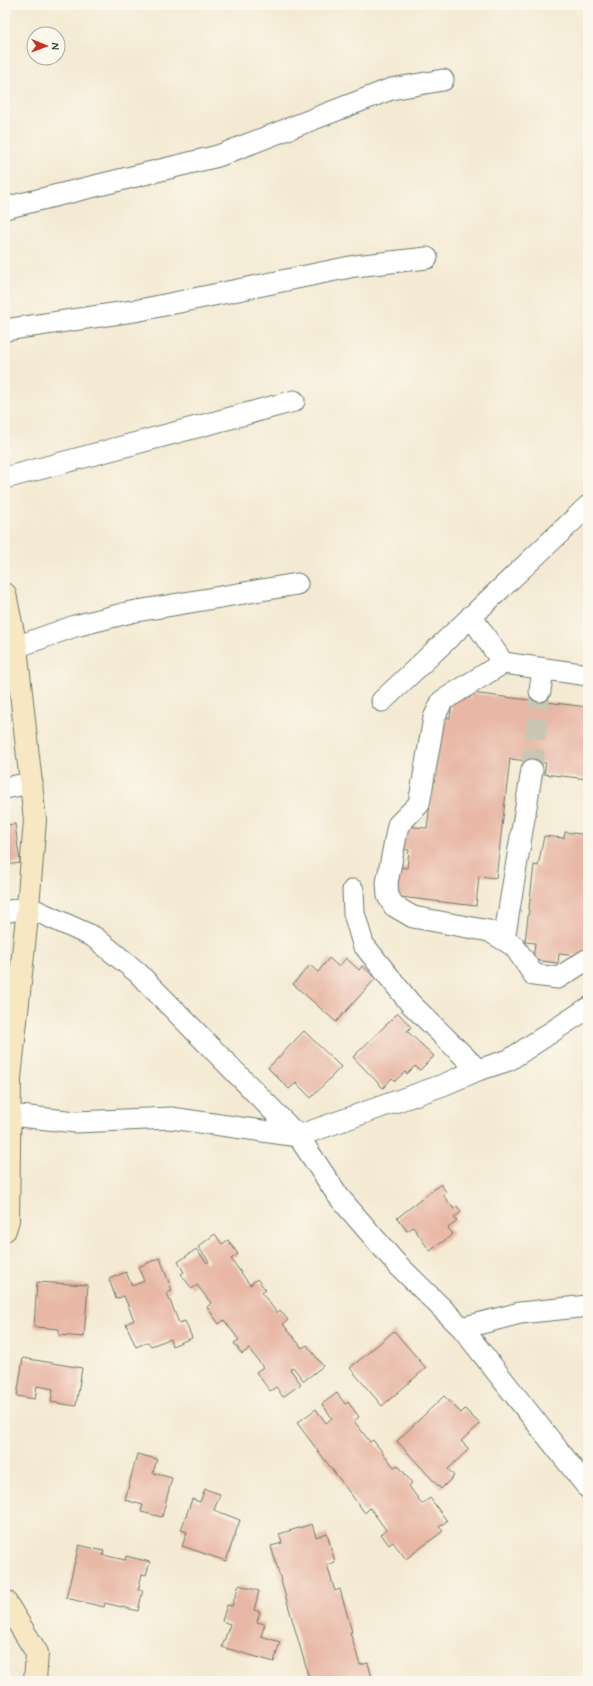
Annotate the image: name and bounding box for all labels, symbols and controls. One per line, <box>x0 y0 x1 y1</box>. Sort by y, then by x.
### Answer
north arrow <box>26 26 66 66</box>
text: N <box>48 42 62 50</box>

